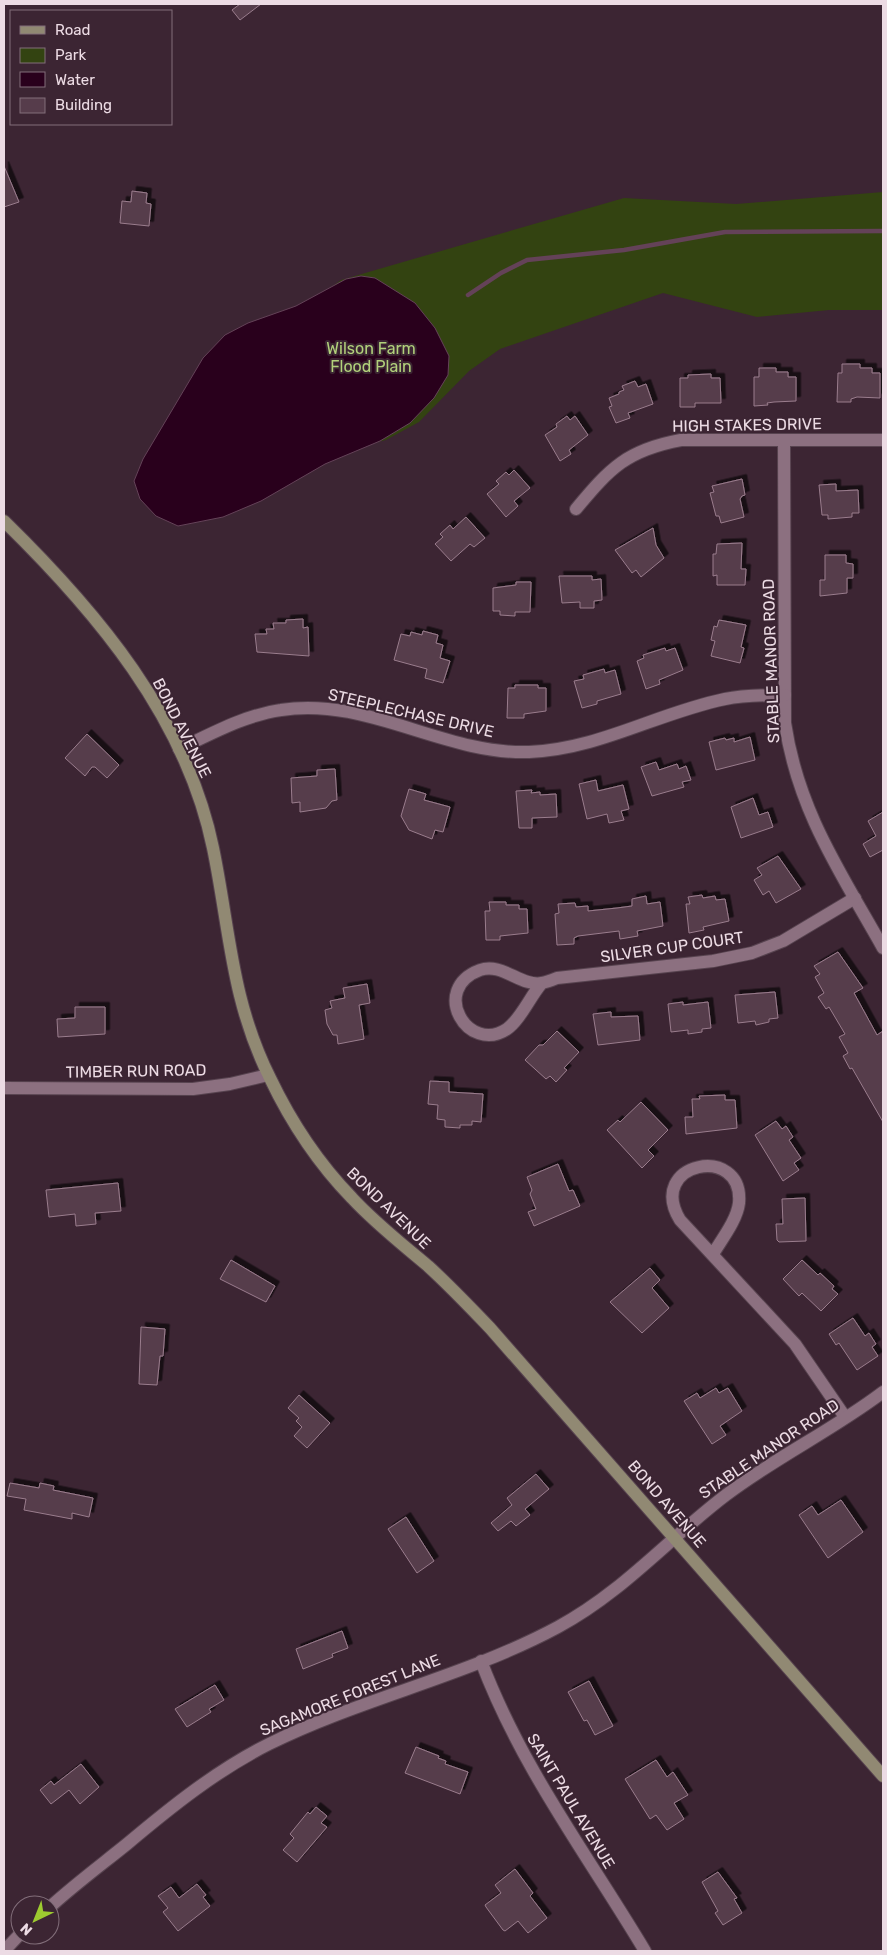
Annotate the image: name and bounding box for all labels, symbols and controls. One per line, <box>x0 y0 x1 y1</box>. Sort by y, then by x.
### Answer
legend <box>10 10 172 125</box>
text: Road <box>55 21 91 39</box>
text: Park <box>55 46 86 64</box>
text: Water <box>55 71 95 89</box>
text: Building <box>55 96 112 114</box>
park label: Wilson Farm Flood Plain <box>326 339 416 376</box>
street label: HIGH STAKES DRIVE <box>672 414 822 436</box>
street label: STABLE MANOR ROAD <box>759 578 783 744</box>
street label: BOND AVENUE <box>149 675 215 781</box>
street label: STEEPLECHASE DRIVE <box>326 685 496 741</box>
street label: SILVER CUP COURT <box>599 928 745 966</box>
street label: TIMBER RUN ROAD <box>65 1060 207 1082</box>
street label: BOND AVENUE <box>343 1163 435 1253</box>
street label: STABLE MANOR ROAD <box>695 1395 843 1503</box>
street label: BOND AVENUE <box>624 1457 710 1551</box>
street label: SAGAMORE FOREST LANE <box>257 1650 443 1740</box>
street label: SAINT PAUL AVENUE <box>523 1730 619 1872</box>
north arrow <box>10 1895 60 1945</box>
text: N <box>17 1919 36 1939</box>

